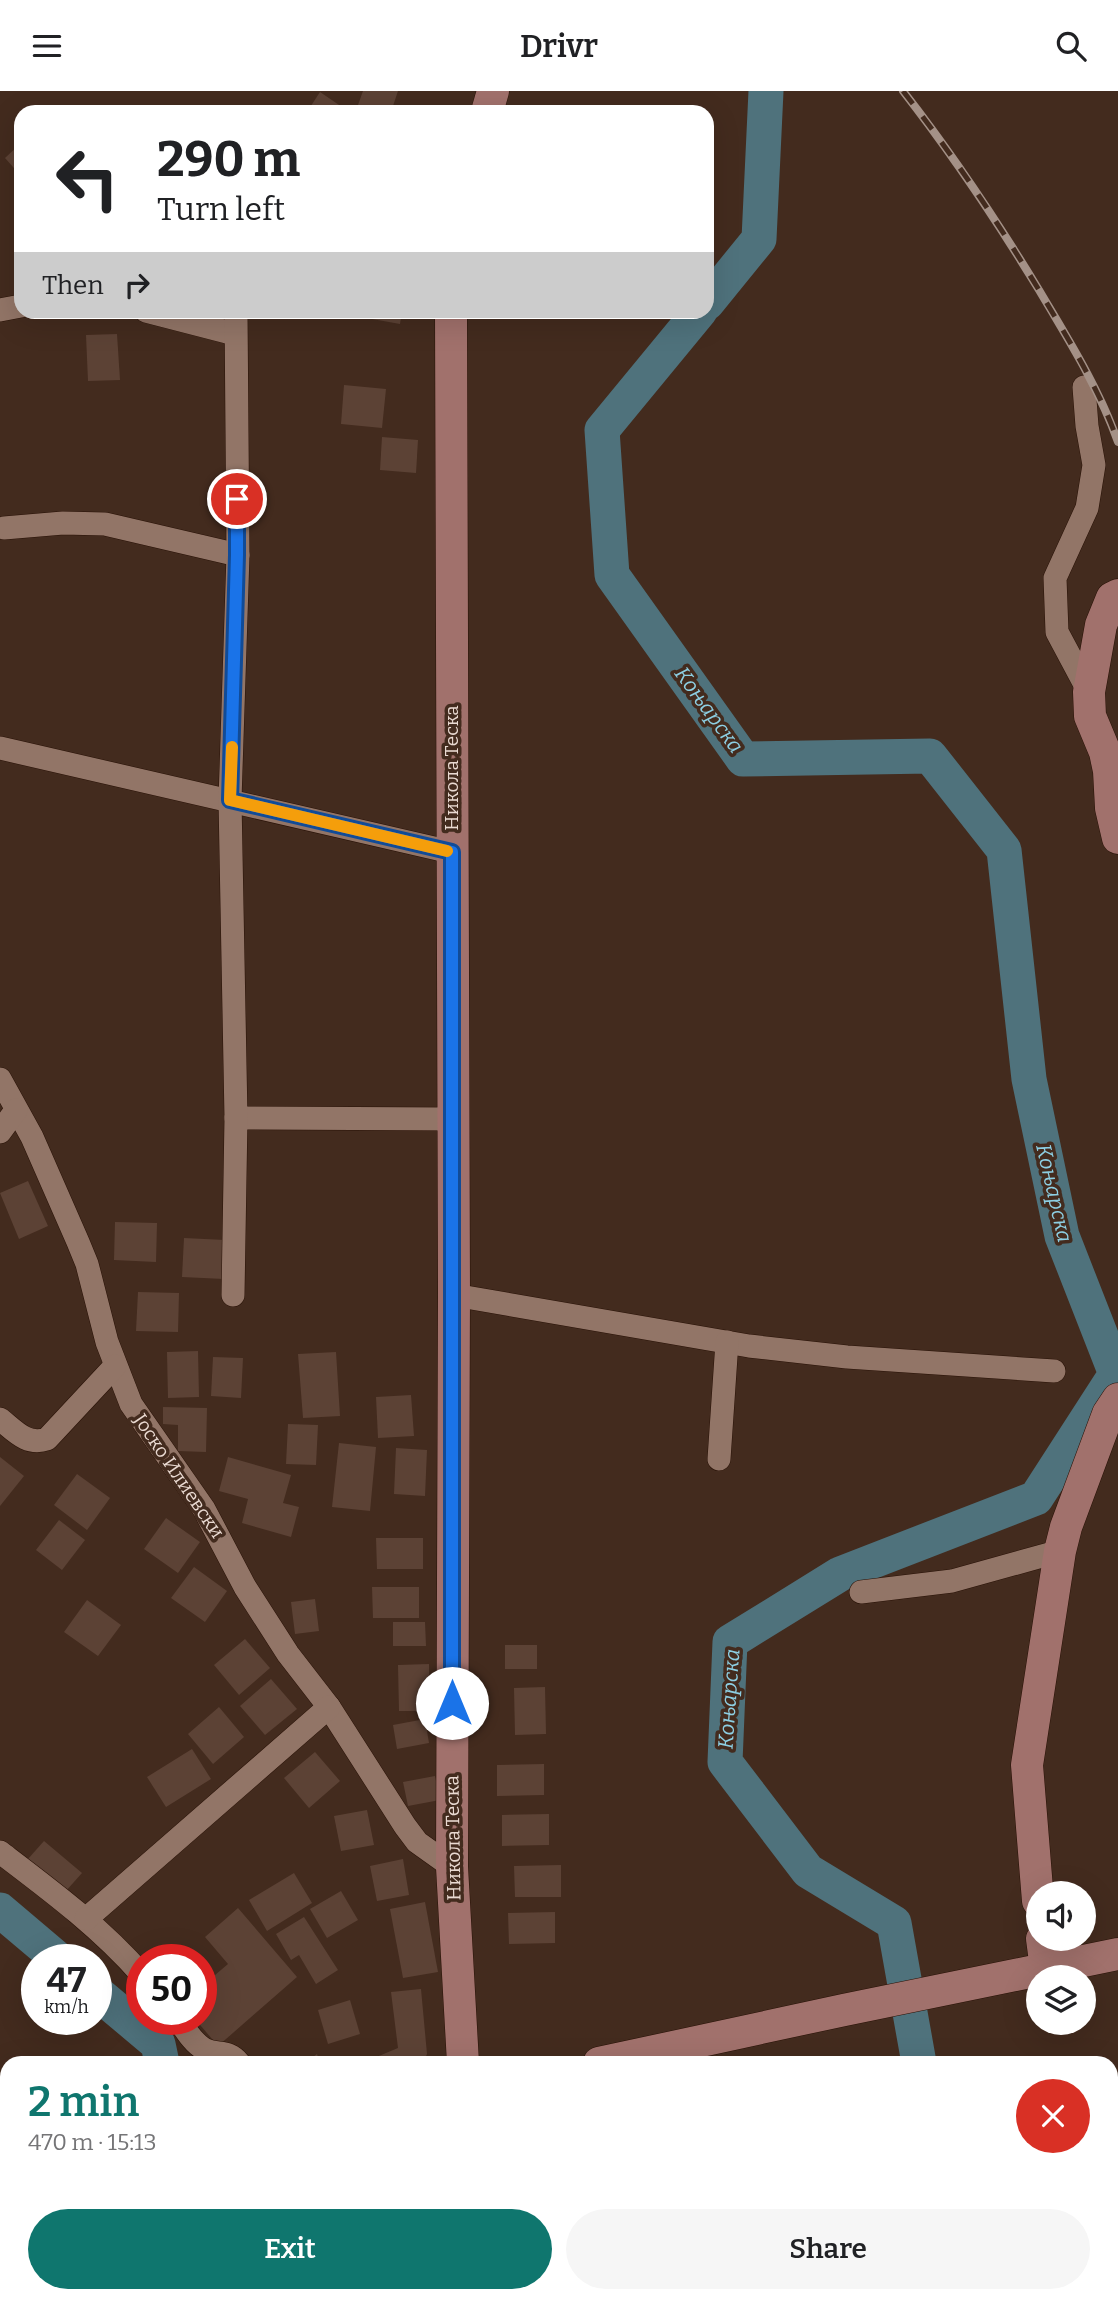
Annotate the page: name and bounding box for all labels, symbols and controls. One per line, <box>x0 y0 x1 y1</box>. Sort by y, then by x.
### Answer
icon: menu <box>28 27 66 65</box>
text: Drivr <box>520 27 598 65</box>
icon: search <box>1052 27 1090 65</box>
text: 290 m <box>157 130 300 189</box>
icon: left <box>42 133 133 224</box>
text: Turn left <box>157 190 285 228</box>
icon: right <box>118 266 156 304</box>
text: Then <box>42 270 104 301</box>
pin <box>207 469 267 529</box>
icon: arrive <box>218 480 256 518</box>
water label: Коњарска <box>669 662 749 758</box>
street label: Никола Теска <box>440 705 463 831</box>
water label: Коњарска <box>1030 1141 1078 1245</box>
street label: Јоско Илиевски <box>128 1409 229 1543</box>
water label: Коњарска <box>713 1648 745 1750</box>
position arrow <box>415 1666 489 1740</box>
street label: Никола Теска <box>440 1775 466 1901</box>
map controls <box>1026 1881 1096 2035</box>
button: sound <box>1026 1881 1096 1951</box>
speed limit sign: 50 <box>126 1944 217 2035</box>
text: 47 <box>47 1959 86 2001</box>
button: layers <box>1026 1965 1096 2035</box>
text: km/h <box>44 1996 89 2018</box>
text: 2 min <box>28 2077 139 2127</box>
button: close <box>1016 2079 1090 2153</box>
text: 470 m · 15:13 <box>28 2128 157 2156</box>
button: Exit <box>28 2209 552 2289</box>
button: Share <box>566 2209 1090 2289</box>

